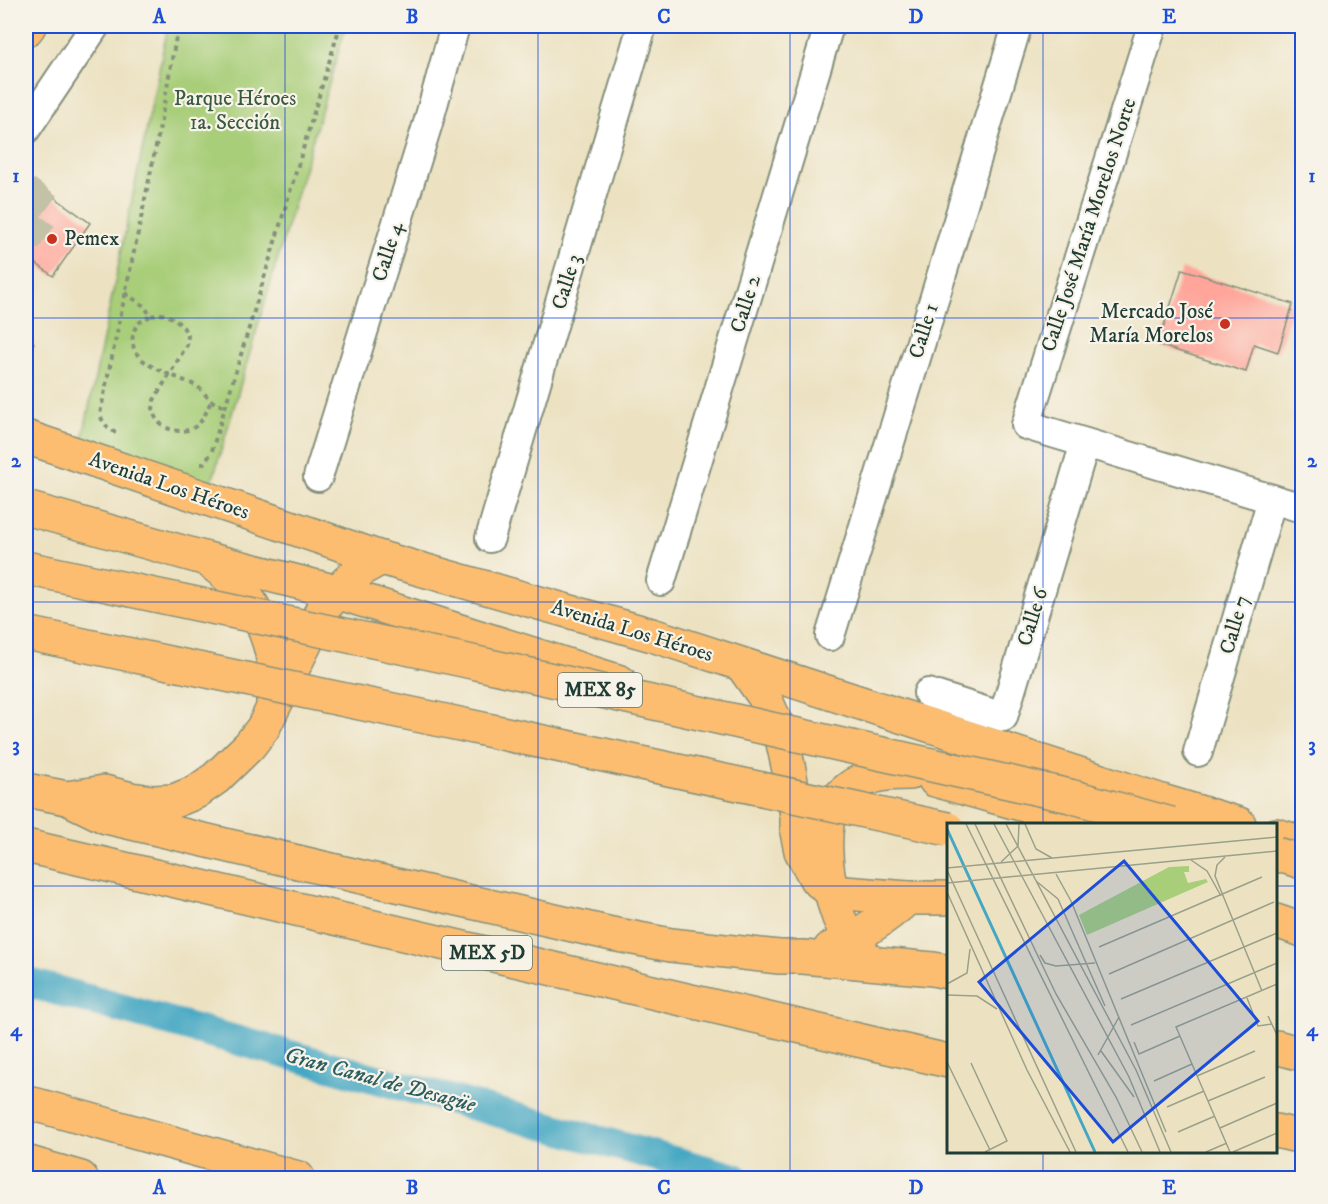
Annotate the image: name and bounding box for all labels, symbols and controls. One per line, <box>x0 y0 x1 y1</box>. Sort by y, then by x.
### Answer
text: A <box>152 5 167 30</box>
text: B <box>406 5 418 30</box>
text: C <box>657 5 671 30</box>
text: D <box>909 5 924 30</box>
text: E <box>1162 5 1176 30</box>
park label: Parque Héroes 1a. Sección <box>174 86 296 136</box>
street label: Calle José María Morelos Norte <box>1036 94 1142 355</box>
text: 1 <box>12 164 20 189</box>
text: 1 <box>1308 164 1316 189</box>
street label: Calle 4 <box>367 218 410 285</box>
place label: Pemex <box>64 226 119 252</box>
marker: Pemex <box>45 232 59 246</box>
street label: Calle 3 <box>546 251 588 313</box>
street label: Calle 2 <box>725 271 767 336</box>
place label: Mercado José María Morelos <box>1089 299 1213 349</box>
street label: Calle 1 <box>903 300 945 362</box>
marker: Mercado José María Morelos <box>1218 317 1232 331</box>
street label: Avenida Los Héroes <box>85 446 253 526</box>
text: 2 <box>11 449 22 474</box>
text: 2 <box>1307 449 1318 474</box>
street label: Calle 6 <box>1012 584 1054 649</box>
street label: Calle 7 <box>1214 593 1256 657</box>
street label: Avenida Los Héroes <box>548 594 716 668</box>
road number: MEX 85 <box>558 673 642 707</box>
text: 3 <box>12 733 20 758</box>
text: 3 <box>1308 733 1316 758</box>
inset map <box>947 823 1277 1153</box>
road number: MEX 5D <box>442 936 532 970</box>
text: 4 <box>10 1018 23 1043</box>
text: 4 <box>1306 1018 1319 1043</box>
water label: Gran Canal de Desagüe <box>282 1042 479 1119</box>
text: A <box>152 1176 167 1201</box>
text: B <box>406 1176 418 1201</box>
text: C <box>657 1176 671 1201</box>
text: D <box>909 1176 924 1201</box>
text: E <box>1162 1176 1176 1201</box>

